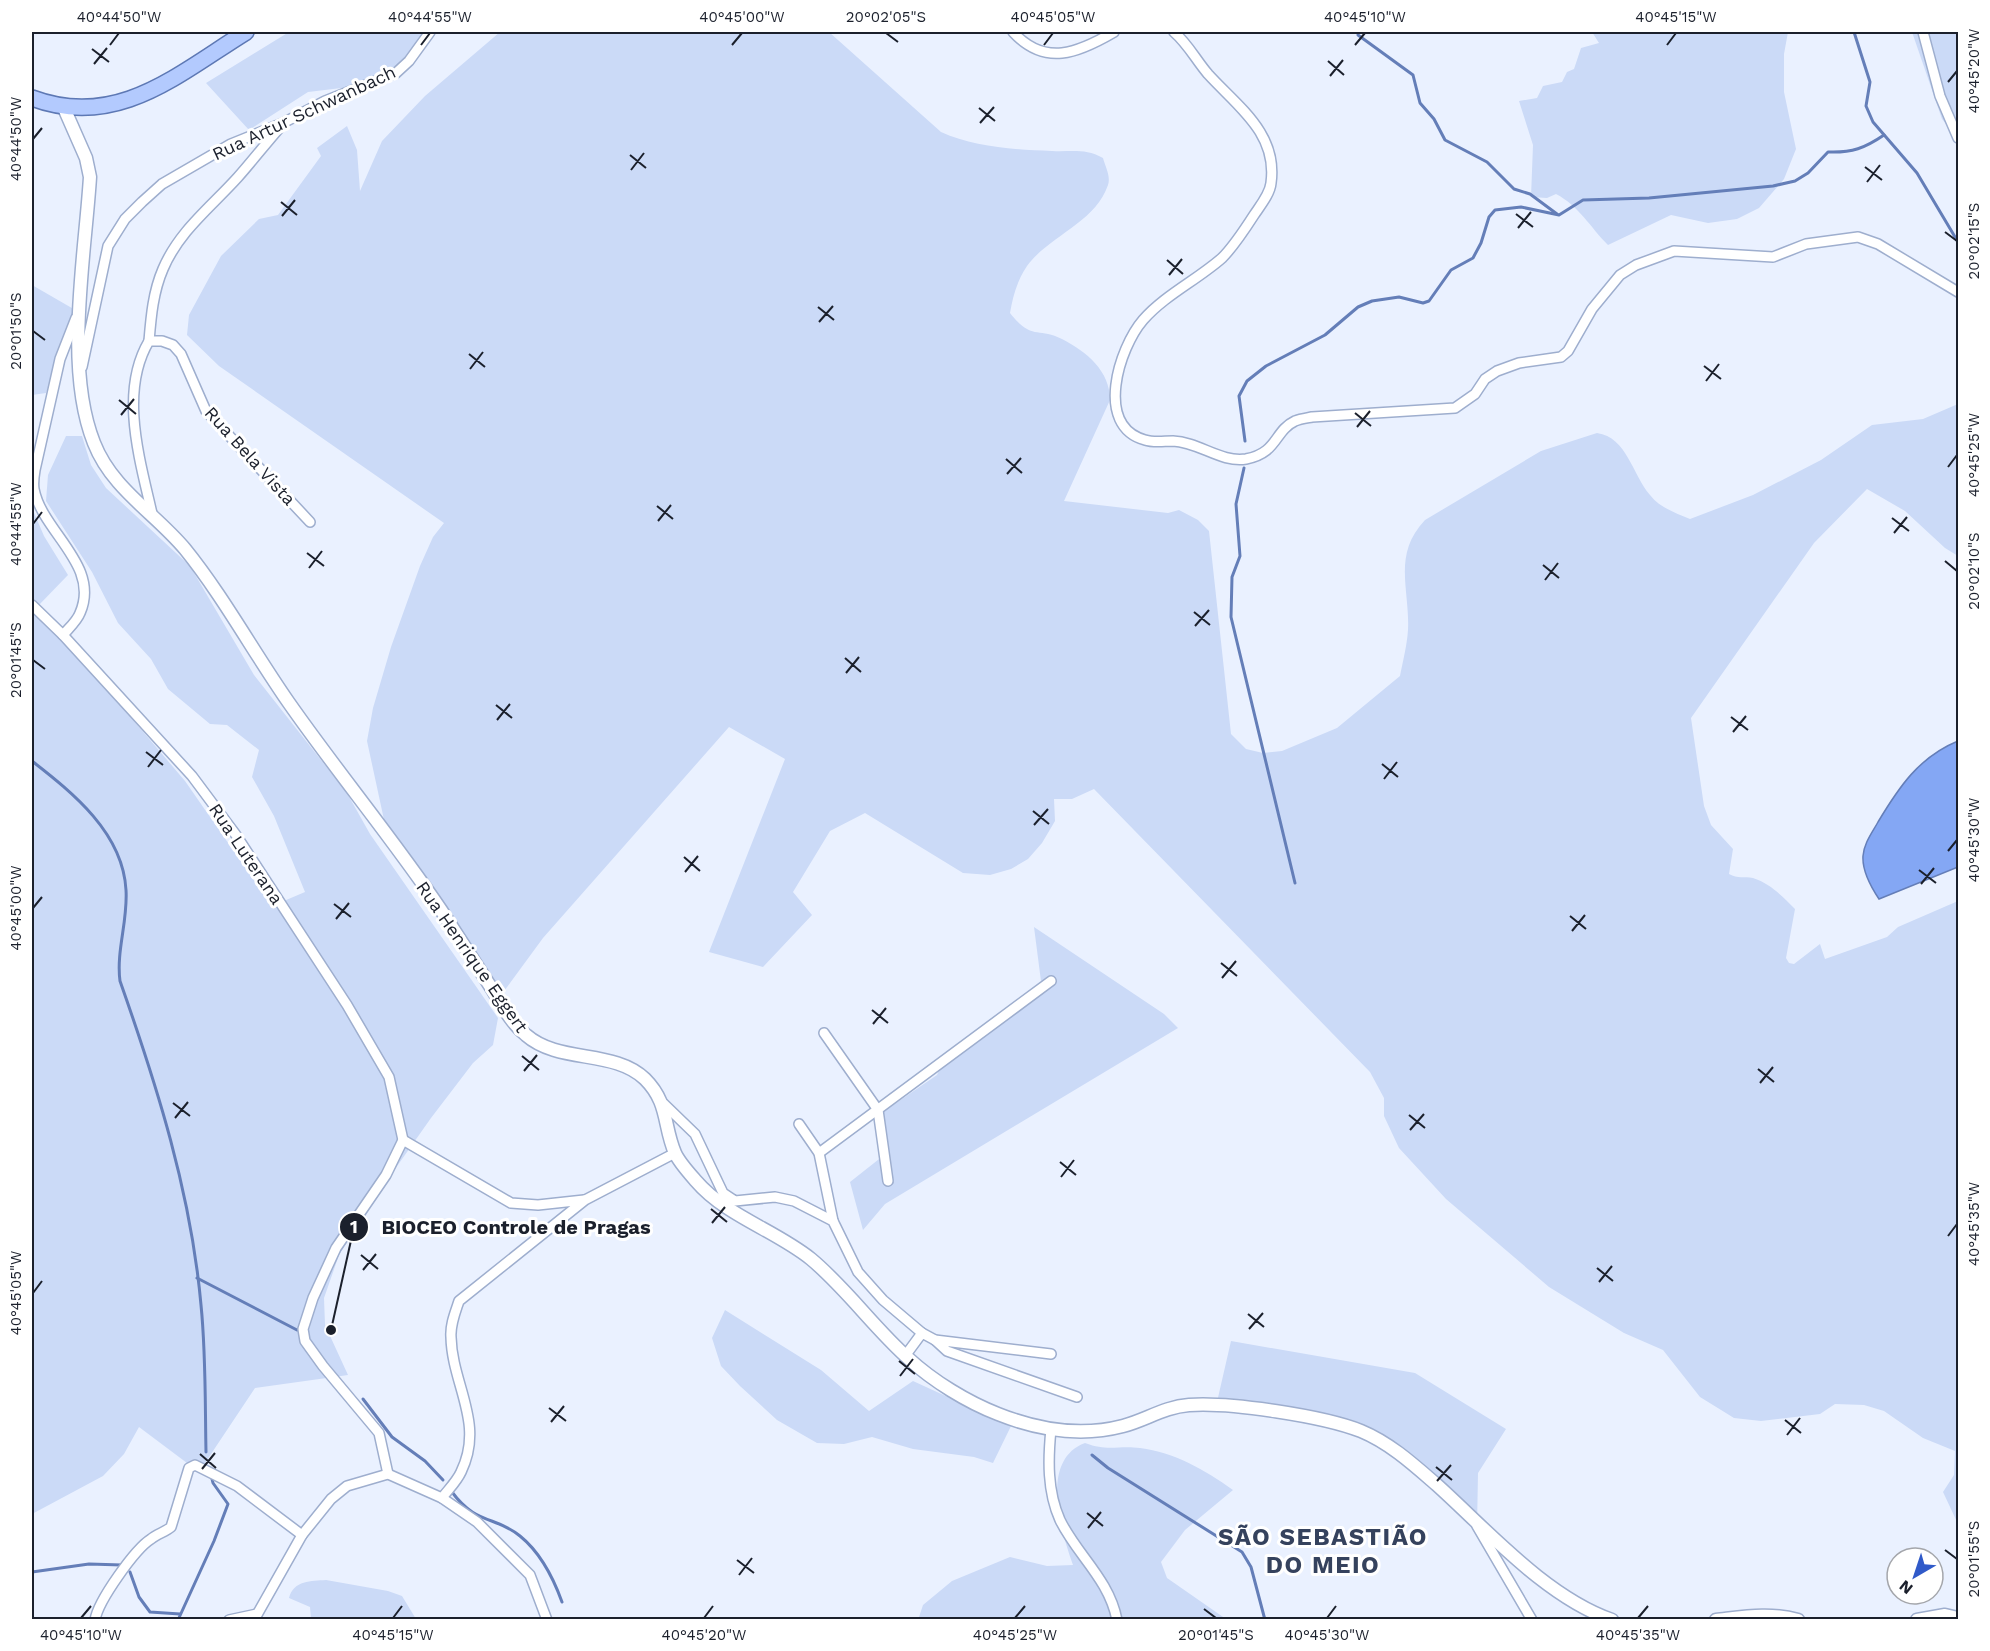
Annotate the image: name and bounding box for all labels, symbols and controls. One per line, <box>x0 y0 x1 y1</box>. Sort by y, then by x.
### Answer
text: 40°44'50"W <box>77 8 161 26</box>
text: 40°44'55"W <box>388 8 472 26</box>
text: 40°45'00"W <box>699 8 785 26</box>
text: 20°02'05"S <box>846 8 926 26</box>
text: 40°45'05"W <box>1011 8 1095 26</box>
text: 40°45'10"W <box>1324 8 1406 26</box>
text: 40°45'15"W <box>1635 8 1717 26</box>
text: 40°45'20"W <box>1965 29 1983 113</box>
street label: Rua Artur Schwanbach <box>209 61 399 164</box>
text: 40°44'50"W <box>7 97 25 181</box>
text: 20°02'15"S <box>1965 203 1983 279</box>
text: 20°01'50"S <box>7 292 25 370</box>
street label: Rua Bela Vista <box>201 402 300 509</box>
text: 40°45'25"W <box>1965 413 1983 497</box>
text: 40°44'55"W <box>7 482 25 566</box>
text: 20°02'10"S <box>1965 532 1983 610</box>
text: 20°01'45"S <box>7 622 25 698</box>
text: 40°45'30"W <box>1965 798 1983 882</box>
street label: Rua Luterana <box>205 799 288 908</box>
text: 40°45'00"W <box>7 865 25 951</box>
street label: Rua Henrique Eggert <box>412 877 533 1037</box>
text: 40°45'35"W <box>1965 1182 1983 1266</box>
callout: BIOCEO Controle de Pragas <box>339 1208 662 1246</box>
text: BIOCEO Controle de Pragas <box>381 1215 651 1239</box>
text: 1 <box>350 1216 358 1237</box>
text: 40°45'05"W <box>7 1251 25 1335</box>
text: 20°01'55"S <box>1965 1521 1983 1597</box>
district label: SÃO SEBASTIÃO DO MEIO <box>1218 1523 1428 1579</box>
north arrow <box>1885 1546 1945 1606</box>
text: N <box>1895 1576 1916 1598</box>
text: 40°45'10"W <box>40 1626 122 1644</box>
text: 40°45'15"W <box>352 1626 434 1644</box>
text: 40°45'20"W <box>662 1626 746 1644</box>
text: 40°45'25"W <box>973 1626 1057 1644</box>
text: 20°01'45"S <box>1178 1626 1254 1644</box>
text: 40°45'30"W <box>1285 1626 1369 1644</box>
text: 40°45'35"W <box>1596 1626 1680 1644</box>

